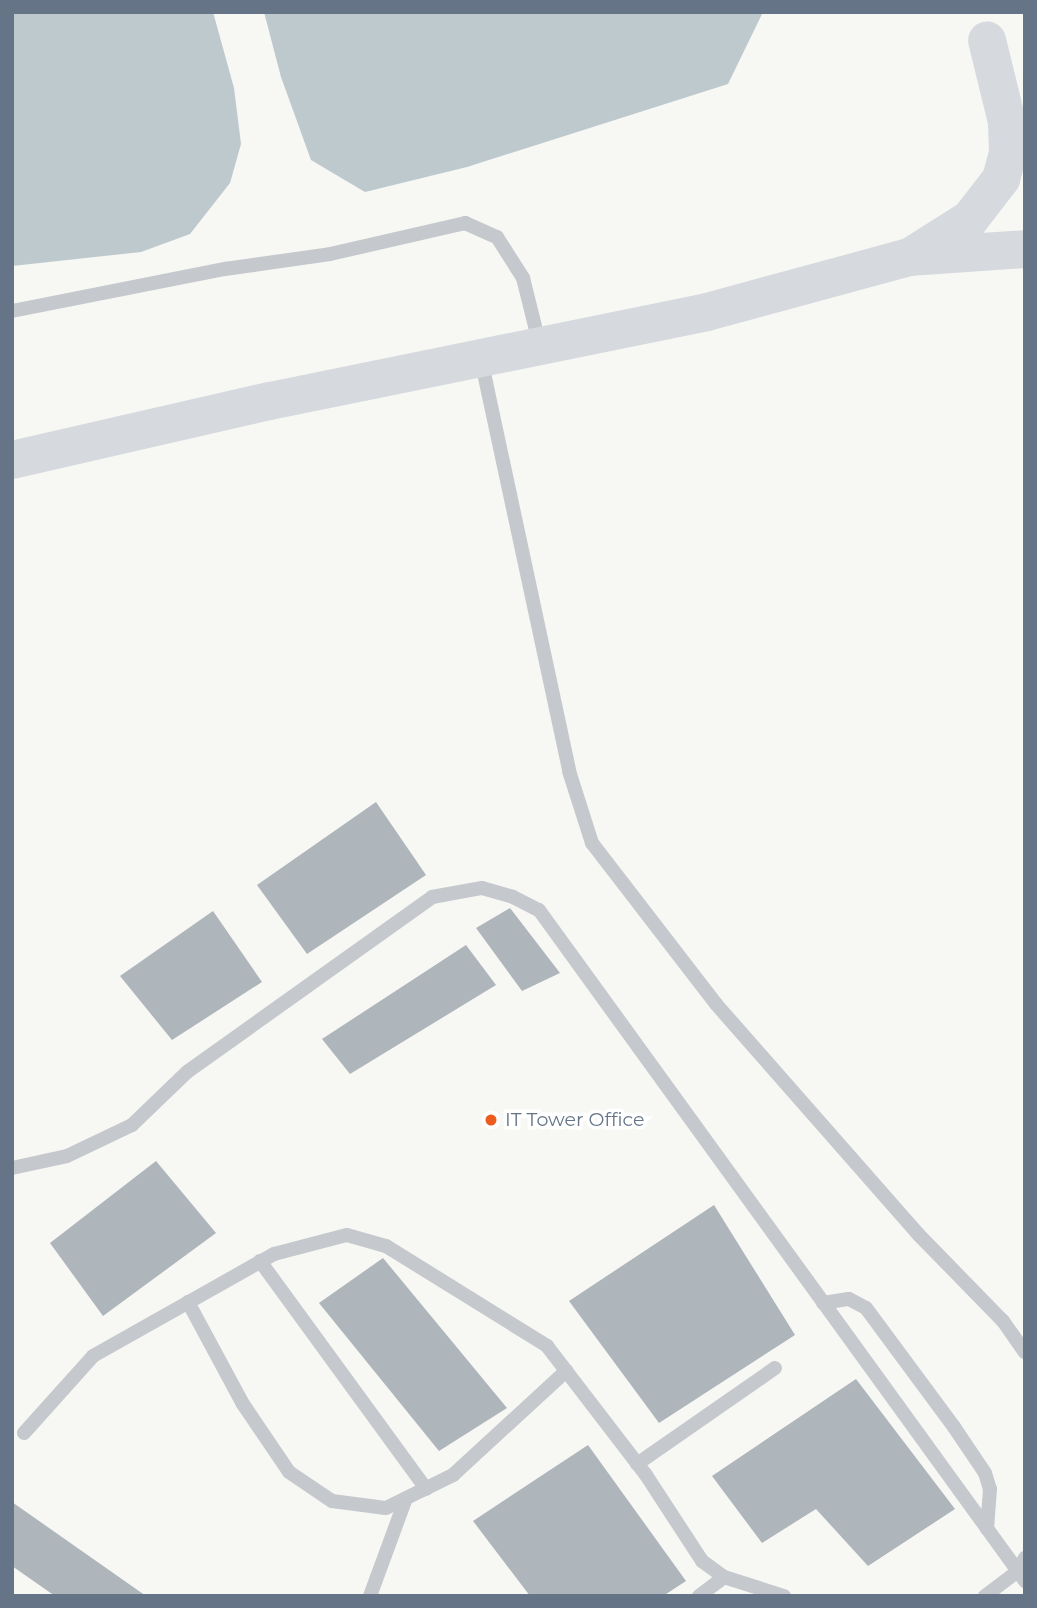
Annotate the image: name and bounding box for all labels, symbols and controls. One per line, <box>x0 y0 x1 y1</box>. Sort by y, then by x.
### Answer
place label: IT Tower Office <box>505 1109 645 1131</box>
marker: IT Tower Office <box>483 1112 499 1128</box>

